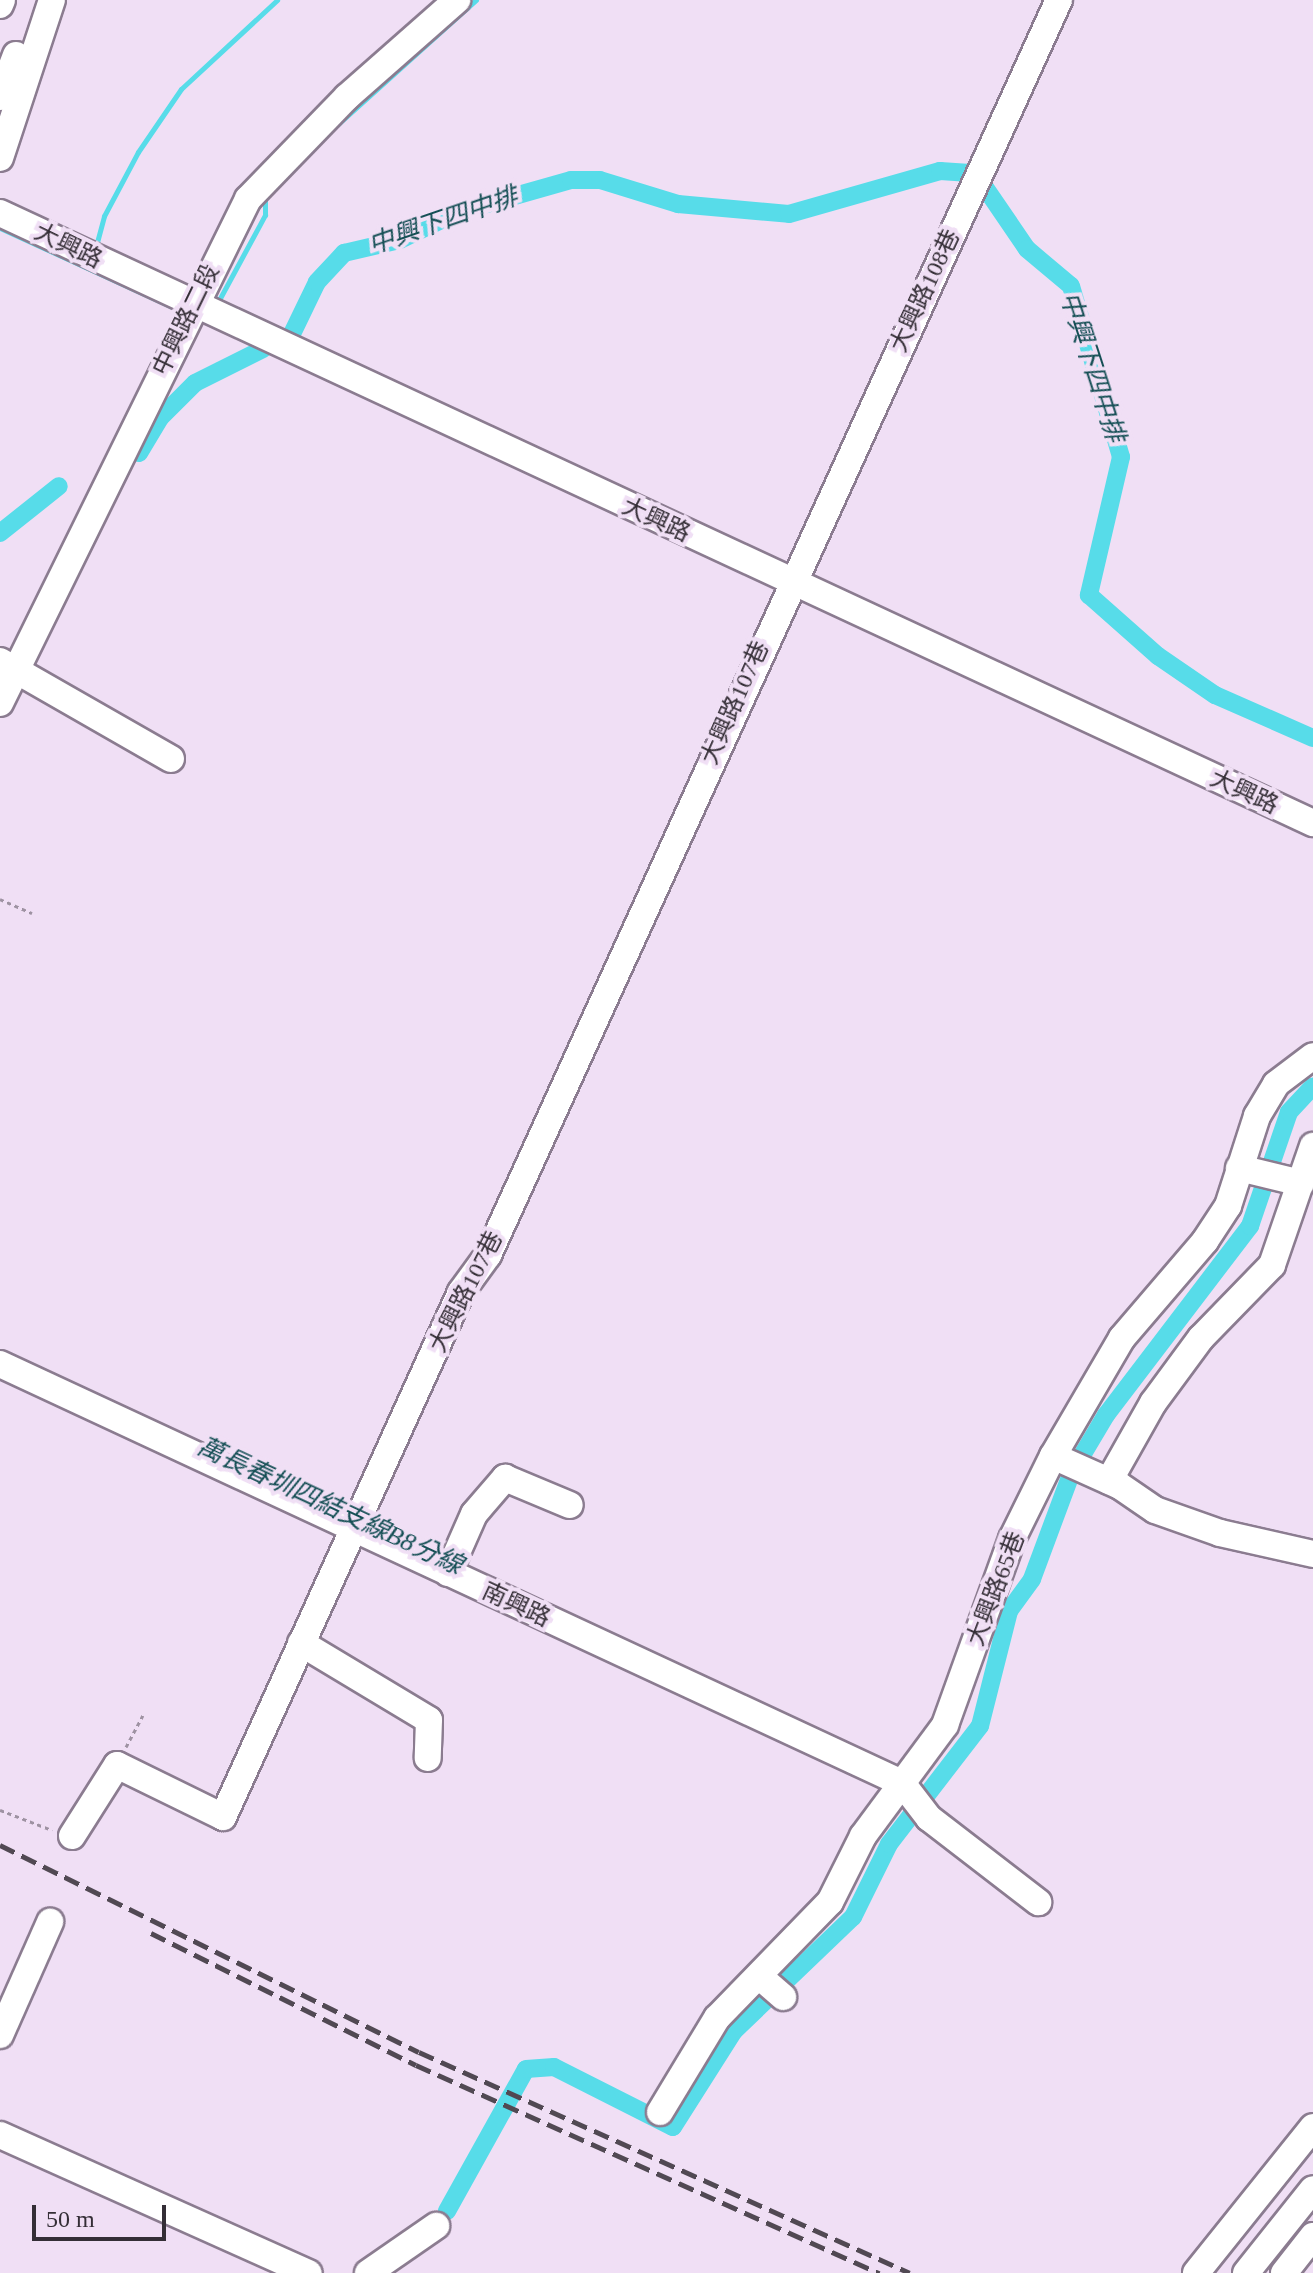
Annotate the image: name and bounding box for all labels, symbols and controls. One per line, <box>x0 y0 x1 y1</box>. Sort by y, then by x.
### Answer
water label: 中興下四中排 <box>364 181 522 261</box>
street label: 大興路 <box>29 217 107 275</box>
street label: 大興路108巷 <box>884 225 966 357</box>
street label: 中興路二段 <box>147 260 225 380</box>
water label: 中興下四中排 <box>1053 288 1131 446</box>
street label: 大興路 <box>617 492 695 548</box>
street label: 大興路107巷 <box>695 637 775 769</box>
street label: 大興路 <box>1205 764 1283 820</box>
street label: 大興路107巷 <box>423 1227 509 1357</box>
water label: 萬長春圳四結支線B8分線 <box>192 1431 468 1581</box>
street label: 大興路65巷 <box>961 1528 1031 1650</box>
street label: 南興路 <box>477 1577 555 1633</box>
scale bar <box>36 2189 170 2239</box>
text: 50 m <box>46 2206 95 2232</box>

